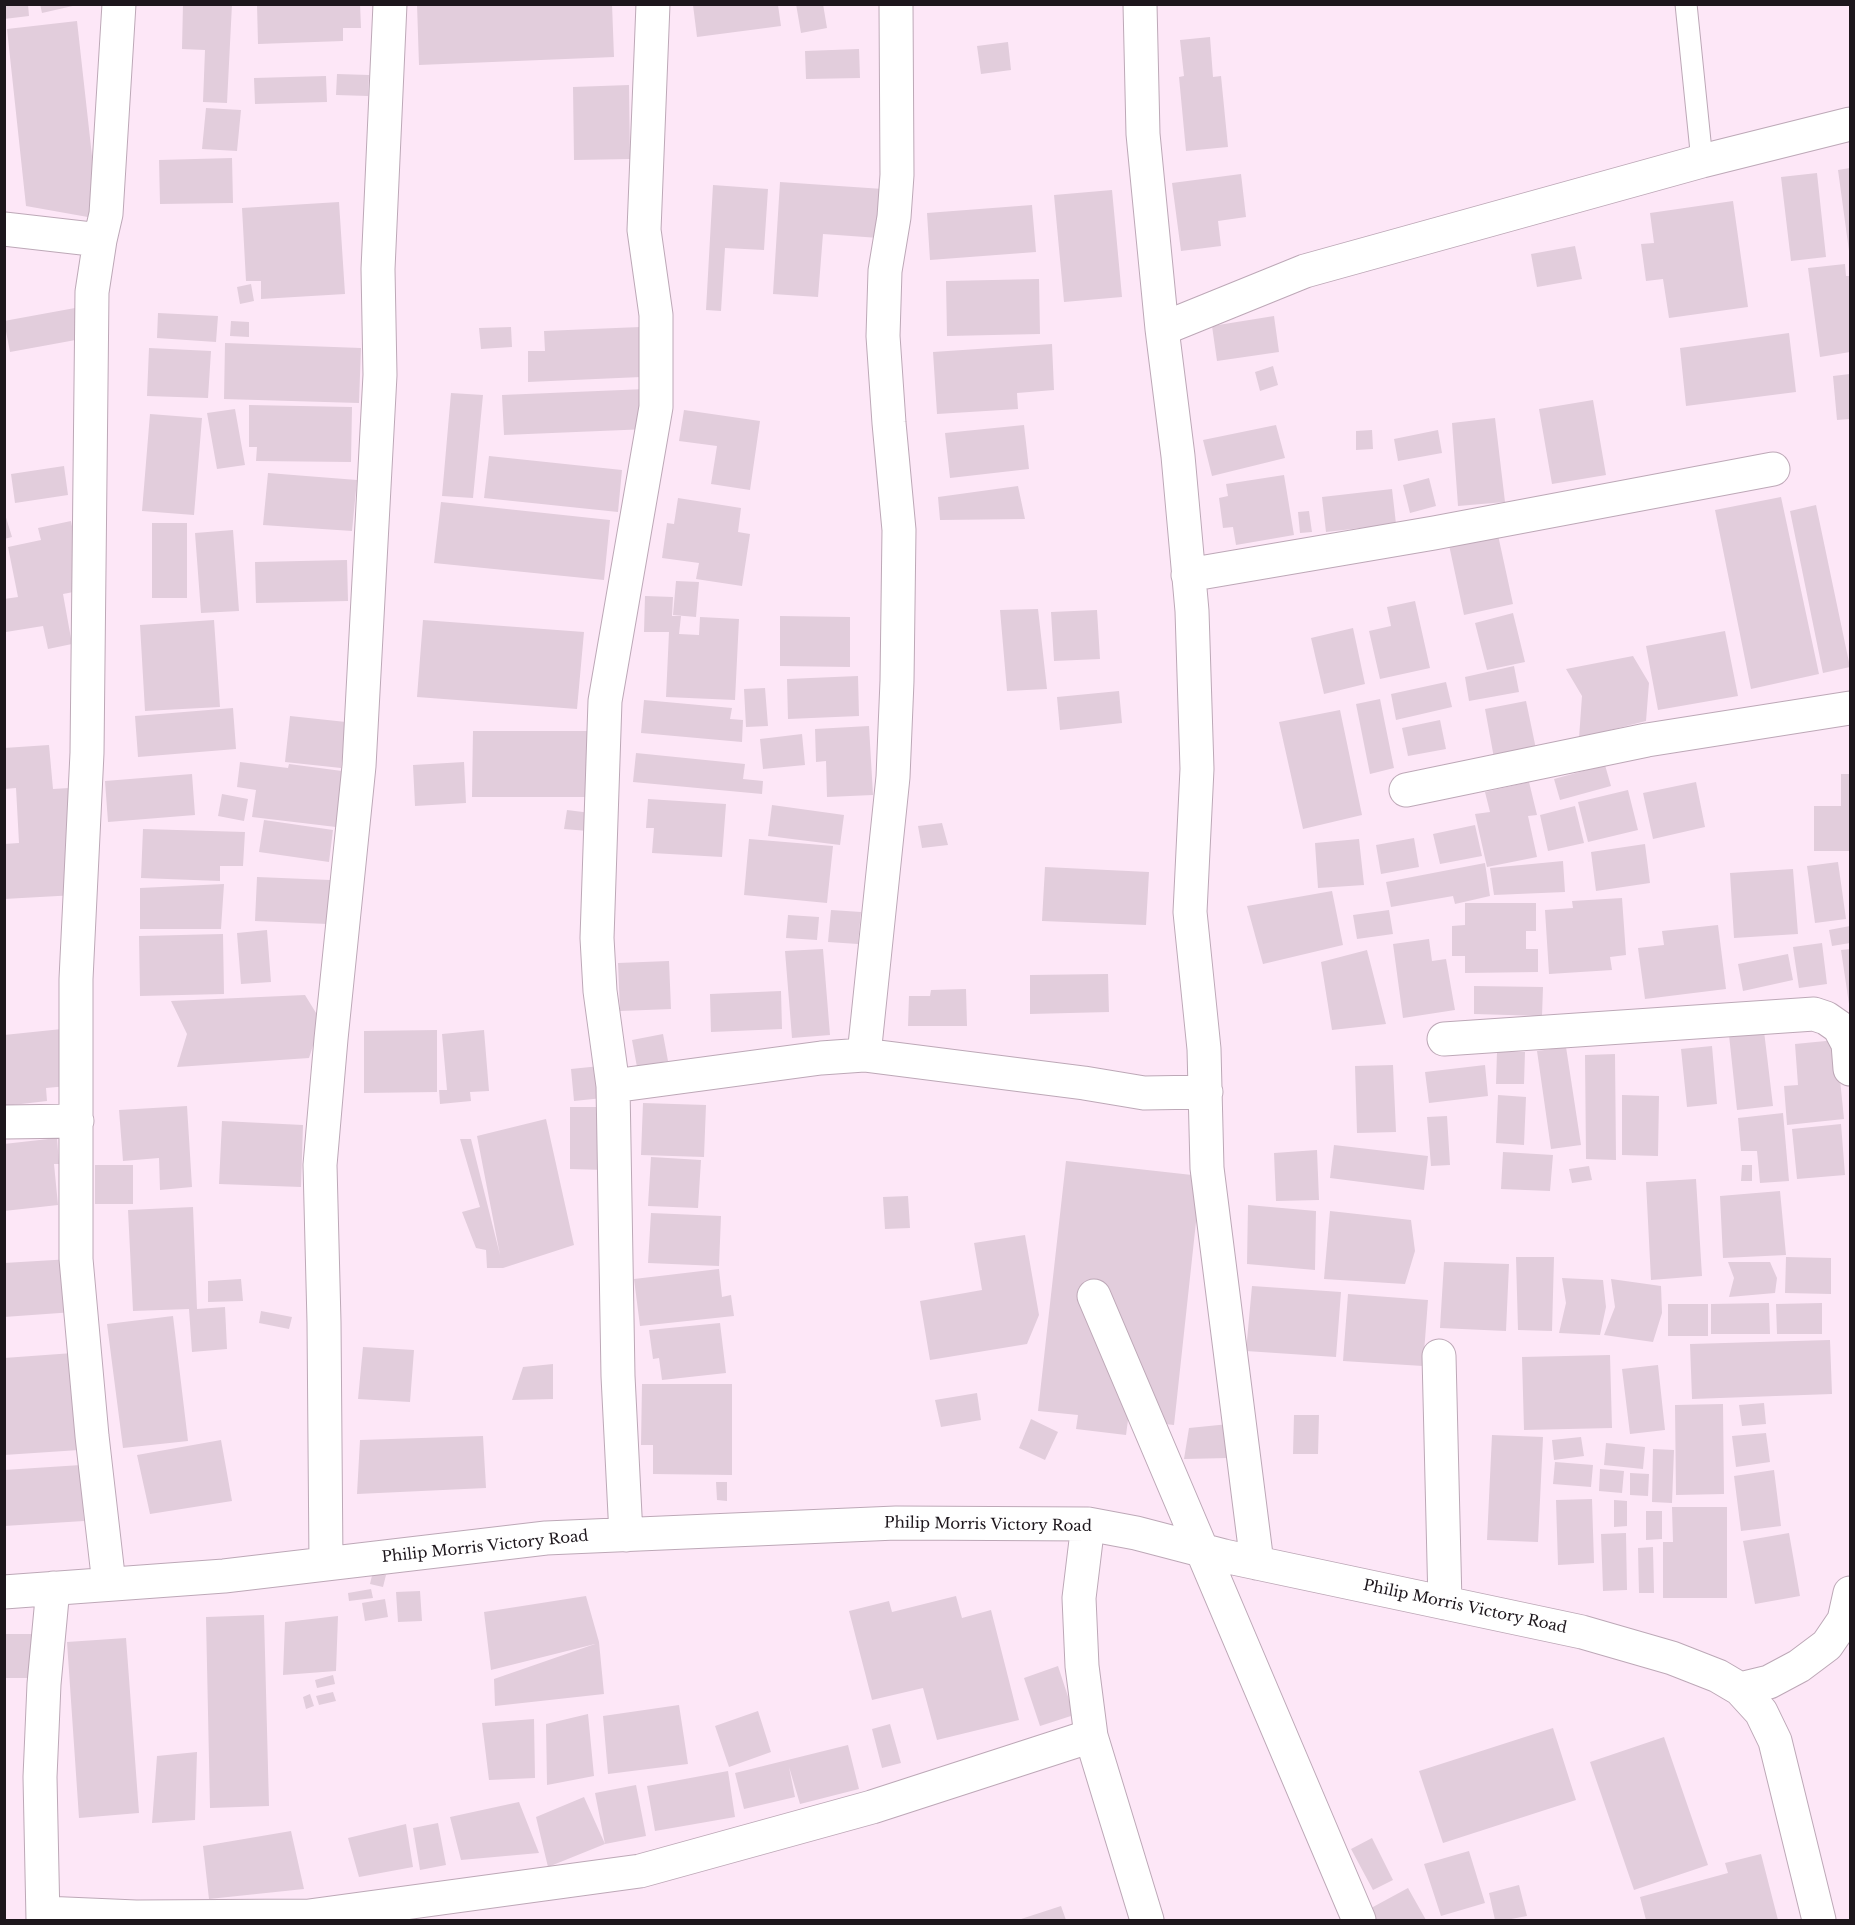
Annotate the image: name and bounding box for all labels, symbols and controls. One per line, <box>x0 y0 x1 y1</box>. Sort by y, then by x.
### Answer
street label: Philip Morris Victory Road <box>884 1514 1092 1536</box>
street label: Philip Morris Victory Road <box>381 1527 589 1567</box>
street label: Philip Morris Victory Road <box>1362 1577 1568 1637</box>

